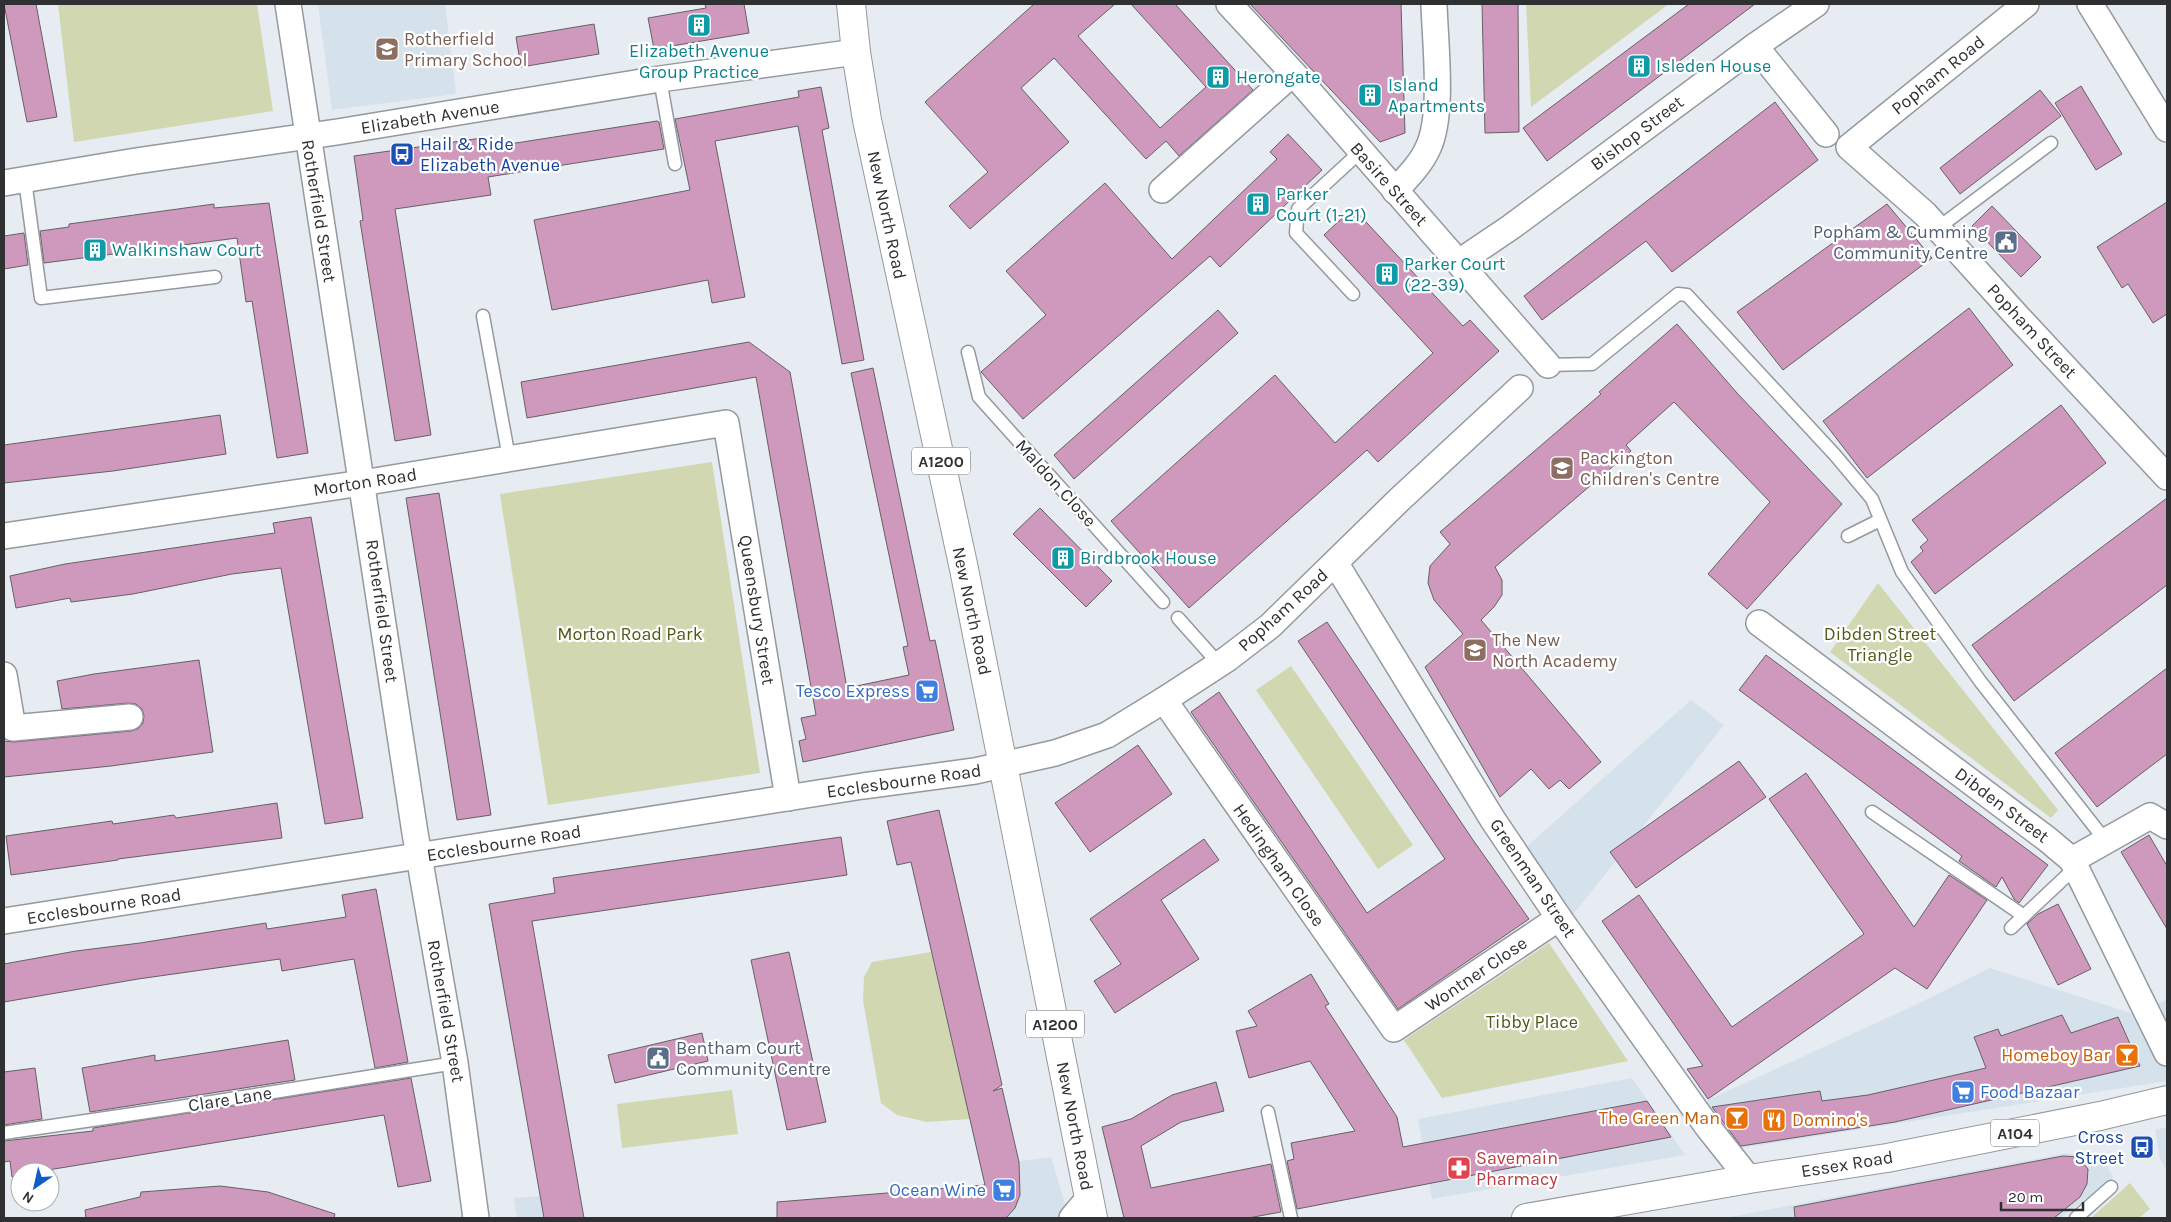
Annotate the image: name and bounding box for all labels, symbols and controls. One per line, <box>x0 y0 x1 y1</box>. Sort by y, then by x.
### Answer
building icon: Elizabeth Avenue Group Practice <box>686 12 712 38</box>
place label: Rotherfield Primary School <box>404 28 528 71</box>
street label: Popham Road <box>1887 31 1989 119</box>
school or university icon: Rotherfield Primary School <box>374 36 400 62</box>
place label: Elizabeth Avenue Group Practice <box>629 40 769 83</box>
building icon: Isleden House <box>1626 53 1652 79</box>
place label: Isleden House <box>1656 55 1771 77</box>
building icon: Herongate <box>1205 64 1231 90</box>
place label: Herongate <box>1236 66 1321 88</box>
place label: Island Apartments <box>1388 74 1485 117</box>
building icon: Island Apartments <box>1357 82 1383 108</box>
street label: Bishop Street <box>1586 91 1688 175</box>
street label: Elizabeth Avenue <box>359 95 501 139</box>
place label: Hail & Ride Elizabeth Avenue <box>420 133 560 176</box>
street label: Basire Street <box>1346 137 1433 231</box>
street label: Rotherfield Street <box>297 138 341 284</box>
bus stop icon: Hail & Ride Elizabeth Avenue <box>389 141 415 167</box>
street label: New North Road <box>863 149 911 281</box>
place label: Parker Court (1-21) <box>1276 183 1367 226</box>
building icon: Parker Court (1-21) <box>1245 191 1271 217</box>
place label: Popham & Cumming Community Centre <box>1813 221 1988 264</box>
public building icon: Popham & Cumming Community Centre <box>1993 229 2019 255</box>
building icon: Walkinshaw Court <box>82 237 108 263</box>
place label: Walkinshaw Court <box>112 239 262 261</box>
place label: Parker Court (22-39) <box>1404 253 1506 296</box>
building icon: Parker Court (22-39) <box>1374 261 1400 287</box>
street label: Popham Street <box>1982 279 2082 383</box>
street label: Maldon Close <box>1011 435 1101 531</box>
place label: Packington Children's Centre <box>1580 447 1719 490</box>
road number: A1200 <box>912 448 970 474</box>
school or university icon: Packington Children's Centre <box>1549 455 1575 481</box>
street label: Morton Road <box>312 463 418 501</box>
street label: Queensbury Street <box>734 533 780 687</box>
street label: Rotherfield Street <box>361 538 403 684</box>
street label: New North Road <box>948 545 996 677</box>
building icon: Birdbrook House <box>1050 545 1076 571</box>
place label: Birdbrook House <box>1080 547 1216 569</box>
street label: Popham Road <box>1233 564 1333 656</box>
park label: Morton Road Park <box>557 623 703 645</box>
park label: Dibden Street Triangle <box>1824 623 1936 666</box>
place label: The New North Academy <box>1492 629 1618 672</box>
school or university icon: The New North Academy <box>1462 637 1488 663</box>
supermarket icon: Tesco Express <box>914 678 940 704</box>
place label: Tesco Express <box>796 680 910 702</box>
street label: Ecclesbourne Road <box>825 759 983 803</box>
street label: Dibden Street <box>1951 762 2054 848</box>
street label: Hedingham Close <box>1228 799 1330 931</box>
street label: Greenman Street <box>1485 814 1581 942</box>
street label: Ecclesbourne Road <box>425 820 583 866</box>
street label: Ecclesbourne Road <box>25 883 183 929</box>
street label: Wontner Close <box>1421 932 1531 1016</box>
street label: Rotherfield Street <box>423 938 469 1084</box>
road number: A1200 <box>1026 1011 1084 1038</box>
park label: Tibby Place <box>1486 1011 1578 1033</box>
place label: Bentham Court Community Centre <box>676 1037 831 1080</box>
bar icon: Homeboy Bar <box>2114 1042 2140 1068</box>
place label: Homeboy Bar <box>2001 1044 2110 1066</box>
public building icon: Bentham Court Community Centre <box>645 1045 671 1071</box>
street label: New North Road <box>1052 1060 1098 1192</box>
supermarket icon: Food Bazaar <box>1950 1079 1976 1105</box>
place label: Food Bazaar <box>1980 1081 2080 1103</box>
street label: Clare Lane <box>187 1082 273 1116</box>
bar icon: The Green Man <box>1724 1105 1750 1131</box>
place label: The Green Man <box>1599 1107 1720 1129</box>
restaurant icon: Domino's <box>1761 1107 1787 1133</box>
place label: Domino's <box>1792 1109 1869 1131</box>
road number: A104 <box>1991 1120 2039 1146</box>
place label: Cross Street <box>2075 1126 2124 1169</box>
bus stop icon: Cross Street <box>2129 1134 2155 1160</box>
street label: Essex Road <box>1799 1146 1895 1182</box>
place label: Savemain Pharmacy <box>1476 1147 1558 1190</box>
pharmacy icon: Savemain Pharmacy <box>1446 1155 1472 1181</box>
north arrow <box>10 1162 60 1212</box>
supermarket icon: Ocean Wine <box>991 1177 1017 1203</box>
place label: Ocean Wine <box>889 1179 986 1201</box>
scale bar <box>2001 1180 2084 1212</box>
text: N <box>19 1188 37 1207</box>
text: 20 m <box>2008 1188 2043 1206</box>

